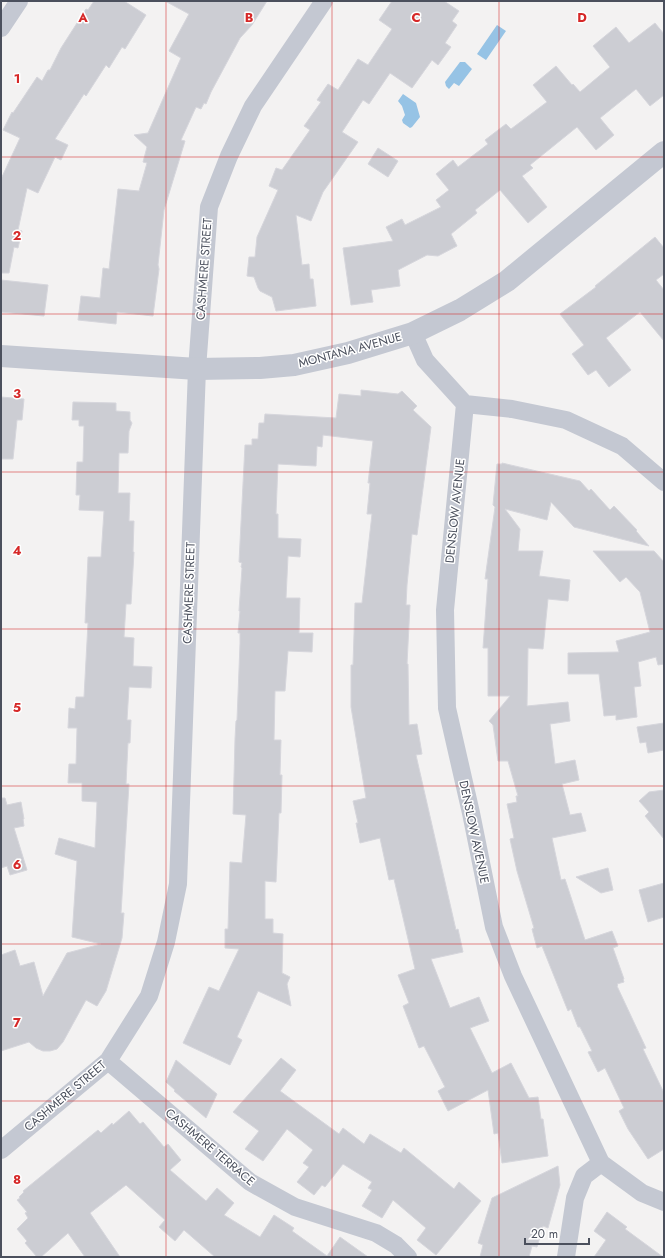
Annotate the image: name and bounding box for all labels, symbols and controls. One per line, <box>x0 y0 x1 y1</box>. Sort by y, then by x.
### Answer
text: A <box>77 8 88 27</box>
text: B <box>245 8 254 27</box>
text: C <box>411 8 421 27</box>
text: D <box>577 8 587 27</box>
text: 1 <box>14 69 20 88</box>
street label: CASHMERE STREET <box>191 217 217 321</box>
text: 2 <box>13 226 21 245</box>
street label: MONTANA AVENUE <box>296 328 404 372</box>
text: 3 <box>13 384 21 403</box>
street label: DENSLOW AVENUE <box>441 458 469 564</box>
text: 4 <box>12 541 22 560</box>
street label: CASHMERE STREET <box>178 541 200 644</box>
text: 5 <box>13 698 21 717</box>
street label: DENSLOW AVENUE <box>454 779 494 885</box>
text: 6 <box>13 855 22 874</box>
text: 7 <box>13 1013 21 1032</box>
street label: CASHMERE STREET <box>20 1056 110 1136</box>
street label: CASHMERE TERRACE <box>161 1104 259 1190</box>
text: 8 <box>13 1170 21 1189</box>
scale bar <box>525 1220 589 1246</box>
text: 20 m <box>531 1225 558 1243</box>

